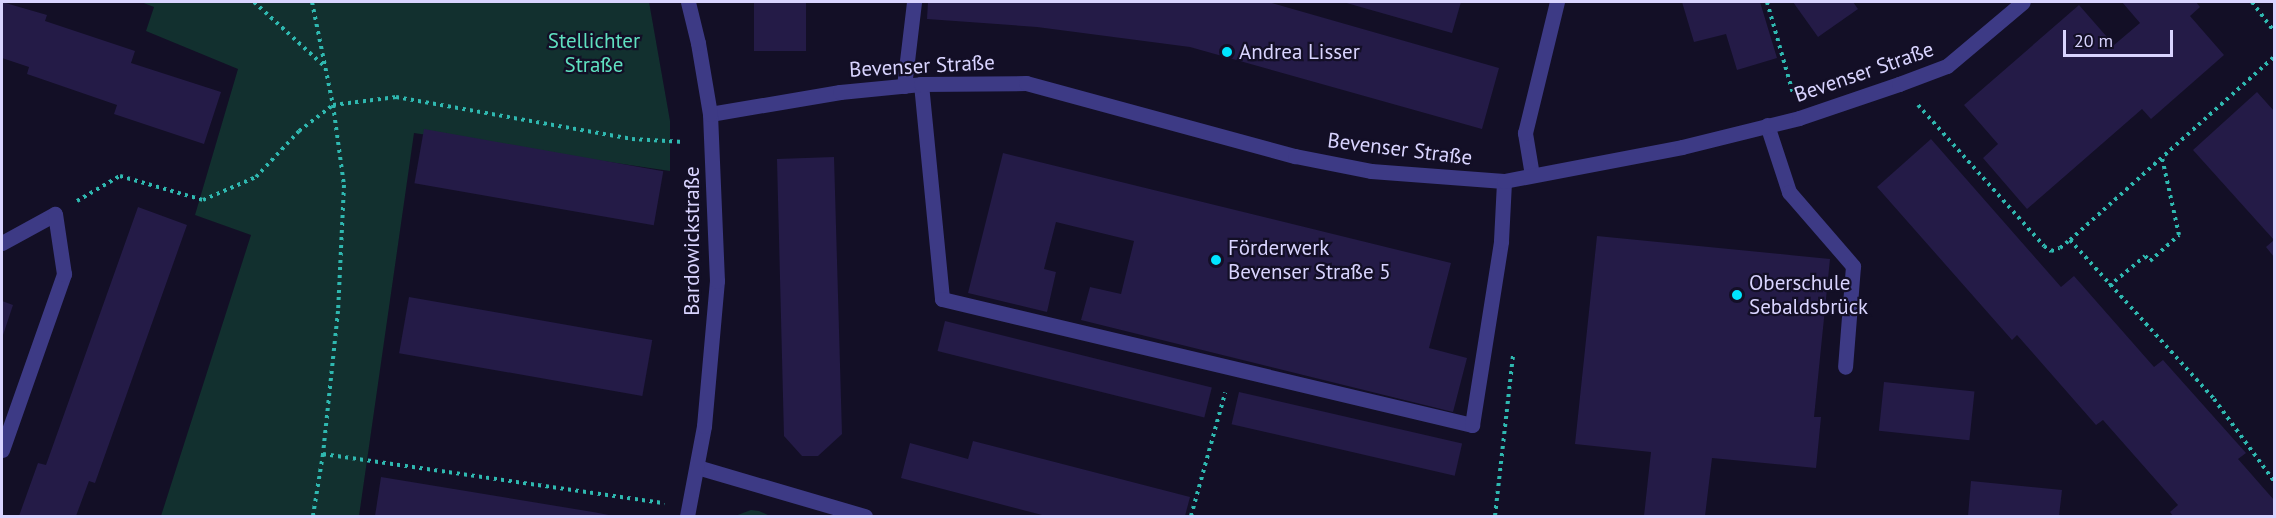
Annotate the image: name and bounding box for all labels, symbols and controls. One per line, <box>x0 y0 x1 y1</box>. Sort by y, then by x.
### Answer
scale bar <box>2066 18 2176 56</box>
park label: Stellichter Straße <box>548 28 640 78</box>
text: 20 m <box>2074 29 2113 52</box>
street label: Bevenser Straße <box>1791 36 1937 108</box>
place label: Andrea Lisser <box>1239 39 1360 65</box>
marker: Andrea Lisser <box>1220 45 1234 59</box>
street label: Bevenser Straße <box>849 50 995 82</box>
street label: Bevenser Straße <box>1326 128 1474 170</box>
street label: Bardowickstraße <box>679 166 705 316</box>
place label: Förderwerk Bevenser Straße 5 <box>1228 235 1391 285</box>
marker: Förderwerk Bevenser Straße 5 <box>1209 253 1223 267</box>
place label: Oberschule Sebaldsbrück <box>1749 270 1868 320</box>
marker: Oberschule Sebaldsbrück <box>1730 288 1744 302</box>

